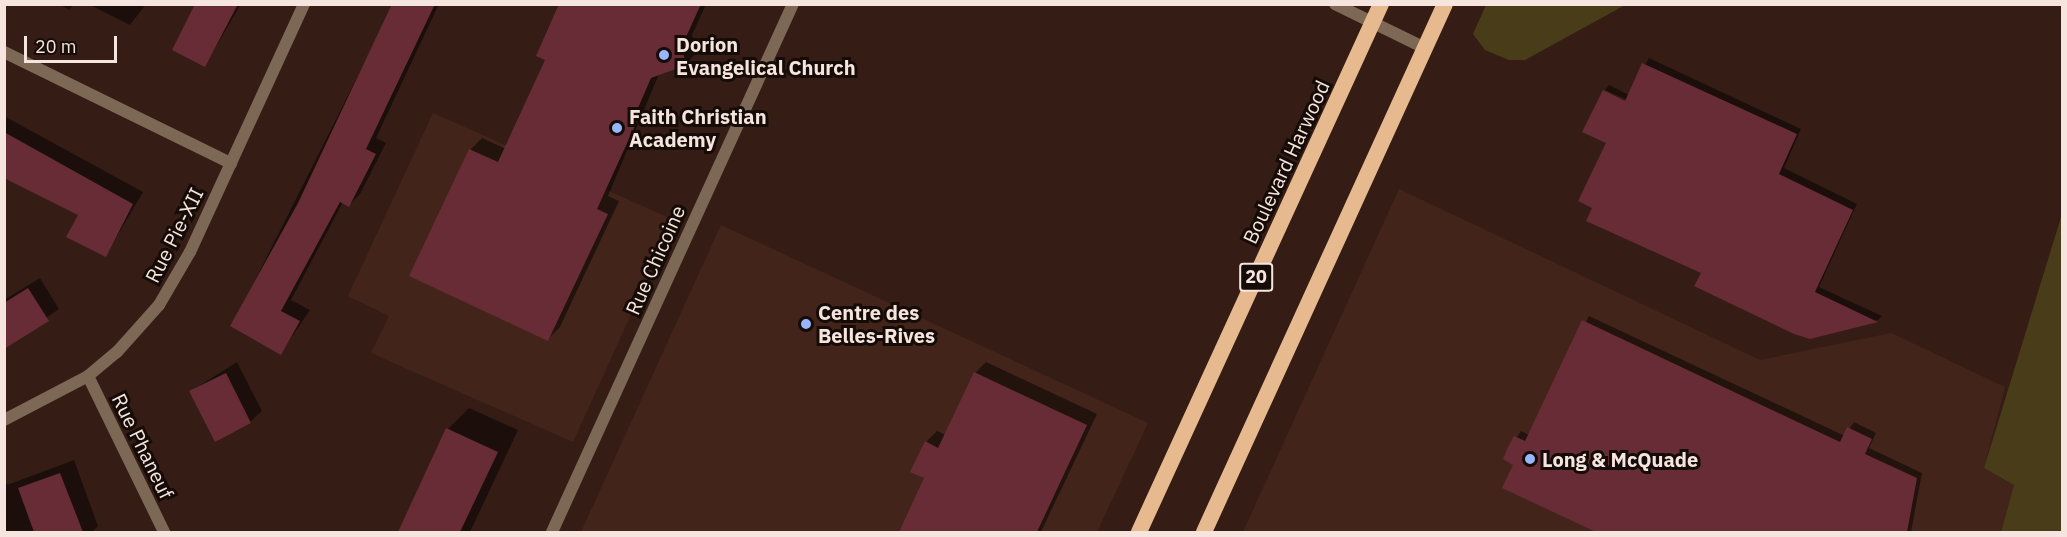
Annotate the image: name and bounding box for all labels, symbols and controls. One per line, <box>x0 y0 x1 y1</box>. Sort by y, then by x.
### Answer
scale bar <box>27 24 120 62</box>
place label: Dorion Evangelical Church <box>676 32 856 79</box>
text: 20 m <box>35 35 77 58</box>
marker: Dorion Evangelical Church <box>657 48 671 62</box>
street label: Boulevard Harwood <box>1238 77 1334 247</box>
place label: Faith Christian Academy <box>629 104 767 151</box>
marker: Faith Christian Academy <box>610 121 624 135</box>
street label: Rue Pie-XII <box>140 183 208 287</box>
street label: Rue Chicoine <box>620 202 690 318</box>
road number: 20 <box>1238 262 1274 292</box>
place label: Centre des Belles-Rives <box>818 300 935 347</box>
marker: Centre des Belles-Rives <box>799 317 813 331</box>
street label: Rue Phaneuf <box>107 389 179 503</box>
place label: Long & McQuade <box>1542 447 1698 471</box>
marker: Long & McQuade <box>1523 452 1537 466</box>

